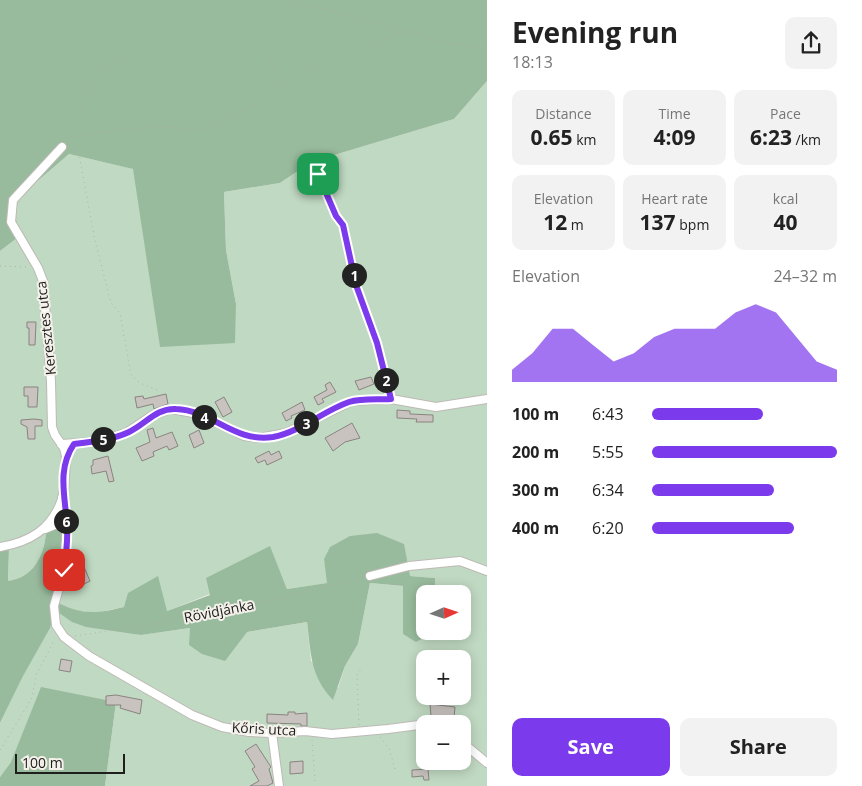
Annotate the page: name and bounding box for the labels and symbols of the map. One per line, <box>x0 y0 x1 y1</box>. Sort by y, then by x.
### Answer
pin <box>297 153 339 195</box>
pin: 1 <box>342 262 366 288</box>
street label: Keresztes utca <box>31 280 60 376</box>
pin: 2 <box>374 368 398 392</box>
pin: 4 <box>192 404 216 430</box>
pin: 3 <box>294 410 318 436</box>
pin: 5 <box>90 426 116 452</box>
pin: 6 <box>54 508 78 534</box>
pin <box>43 549 85 591</box>
north arrow <box>416 585 471 640</box>
street label: Rövidjánka <box>182 594 256 627</box>
street label: Kőris utca <box>231 717 297 740</box>
scale bar <box>15 751 125 774</box>

